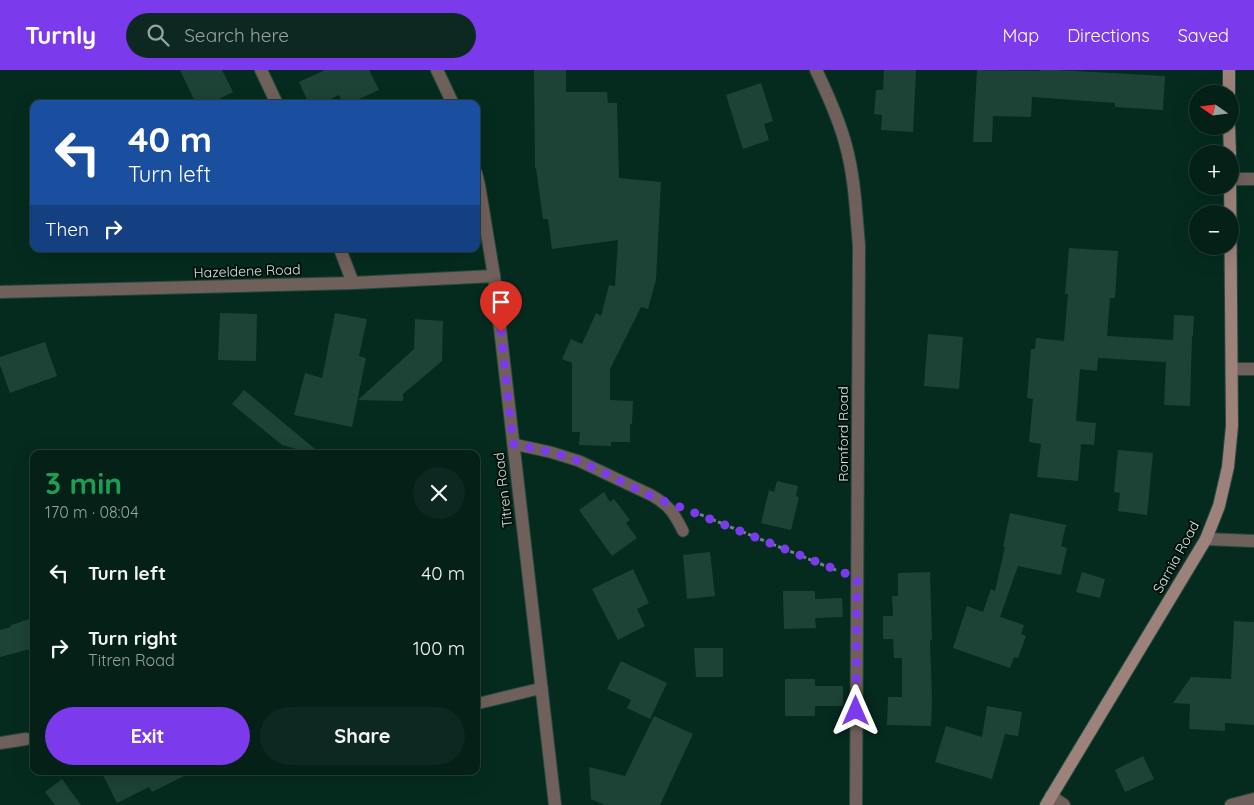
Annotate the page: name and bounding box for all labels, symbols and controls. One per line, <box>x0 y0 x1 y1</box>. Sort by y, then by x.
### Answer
search box <box>126 13 476 58</box>
text: Turnly <box>25 20 96 50</box>
icon: search <box>144 21 172 49</box>
text: Search here <box>184 23 289 47</box>
text: Map <box>1002 24 1039 47</box>
text: Directions <box>1067 24 1150 47</box>
text: Saved <box>1178 24 1229 47</box>
north arrow <box>1189 85 1239 135</box>
map controls <box>1189 85 1239 255</box>
text: 40 m <box>128 117 212 161</box>
icon: left <box>45 120 110 185</box>
button: + <box>1189 145 1239 195</box>
text: Turn left <box>128 160 211 188</box>
button: − <box>1189 205 1239 255</box>
icon: right <box>99 215 127 243</box>
text: Then <box>45 217 89 241</box>
street label: Hazeldene Road <box>193 260 301 282</box>
pin <box>480 281 522 332</box>
icon: arrive <box>487 288 515 316</box>
street label: Romford Road <box>834 386 852 482</box>
street label: Titren Road <box>489 451 517 529</box>
text: 3 min <box>45 464 122 502</box>
button: close <box>413 467 465 519</box>
text: 170 m · 08:04 <box>45 502 139 522</box>
street label: Sarnia Road <box>1149 518 1203 596</box>
icon: left <box>45 559 73 587</box>
text: Turn left <box>88 561 166 585</box>
text: 40 m <box>421 561 465 585</box>
text: Turn right <box>88 626 177 650</box>
icon: right <box>45 634 73 662</box>
text: 100 m <box>413 636 465 660</box>
text: Titren Road <box>88 650 175 670</box>
position arrow <box>829 684 881 736</box>
button: Exit <box>45 707 250 765</box>
button: Share <box>260 707 465 765</box>

